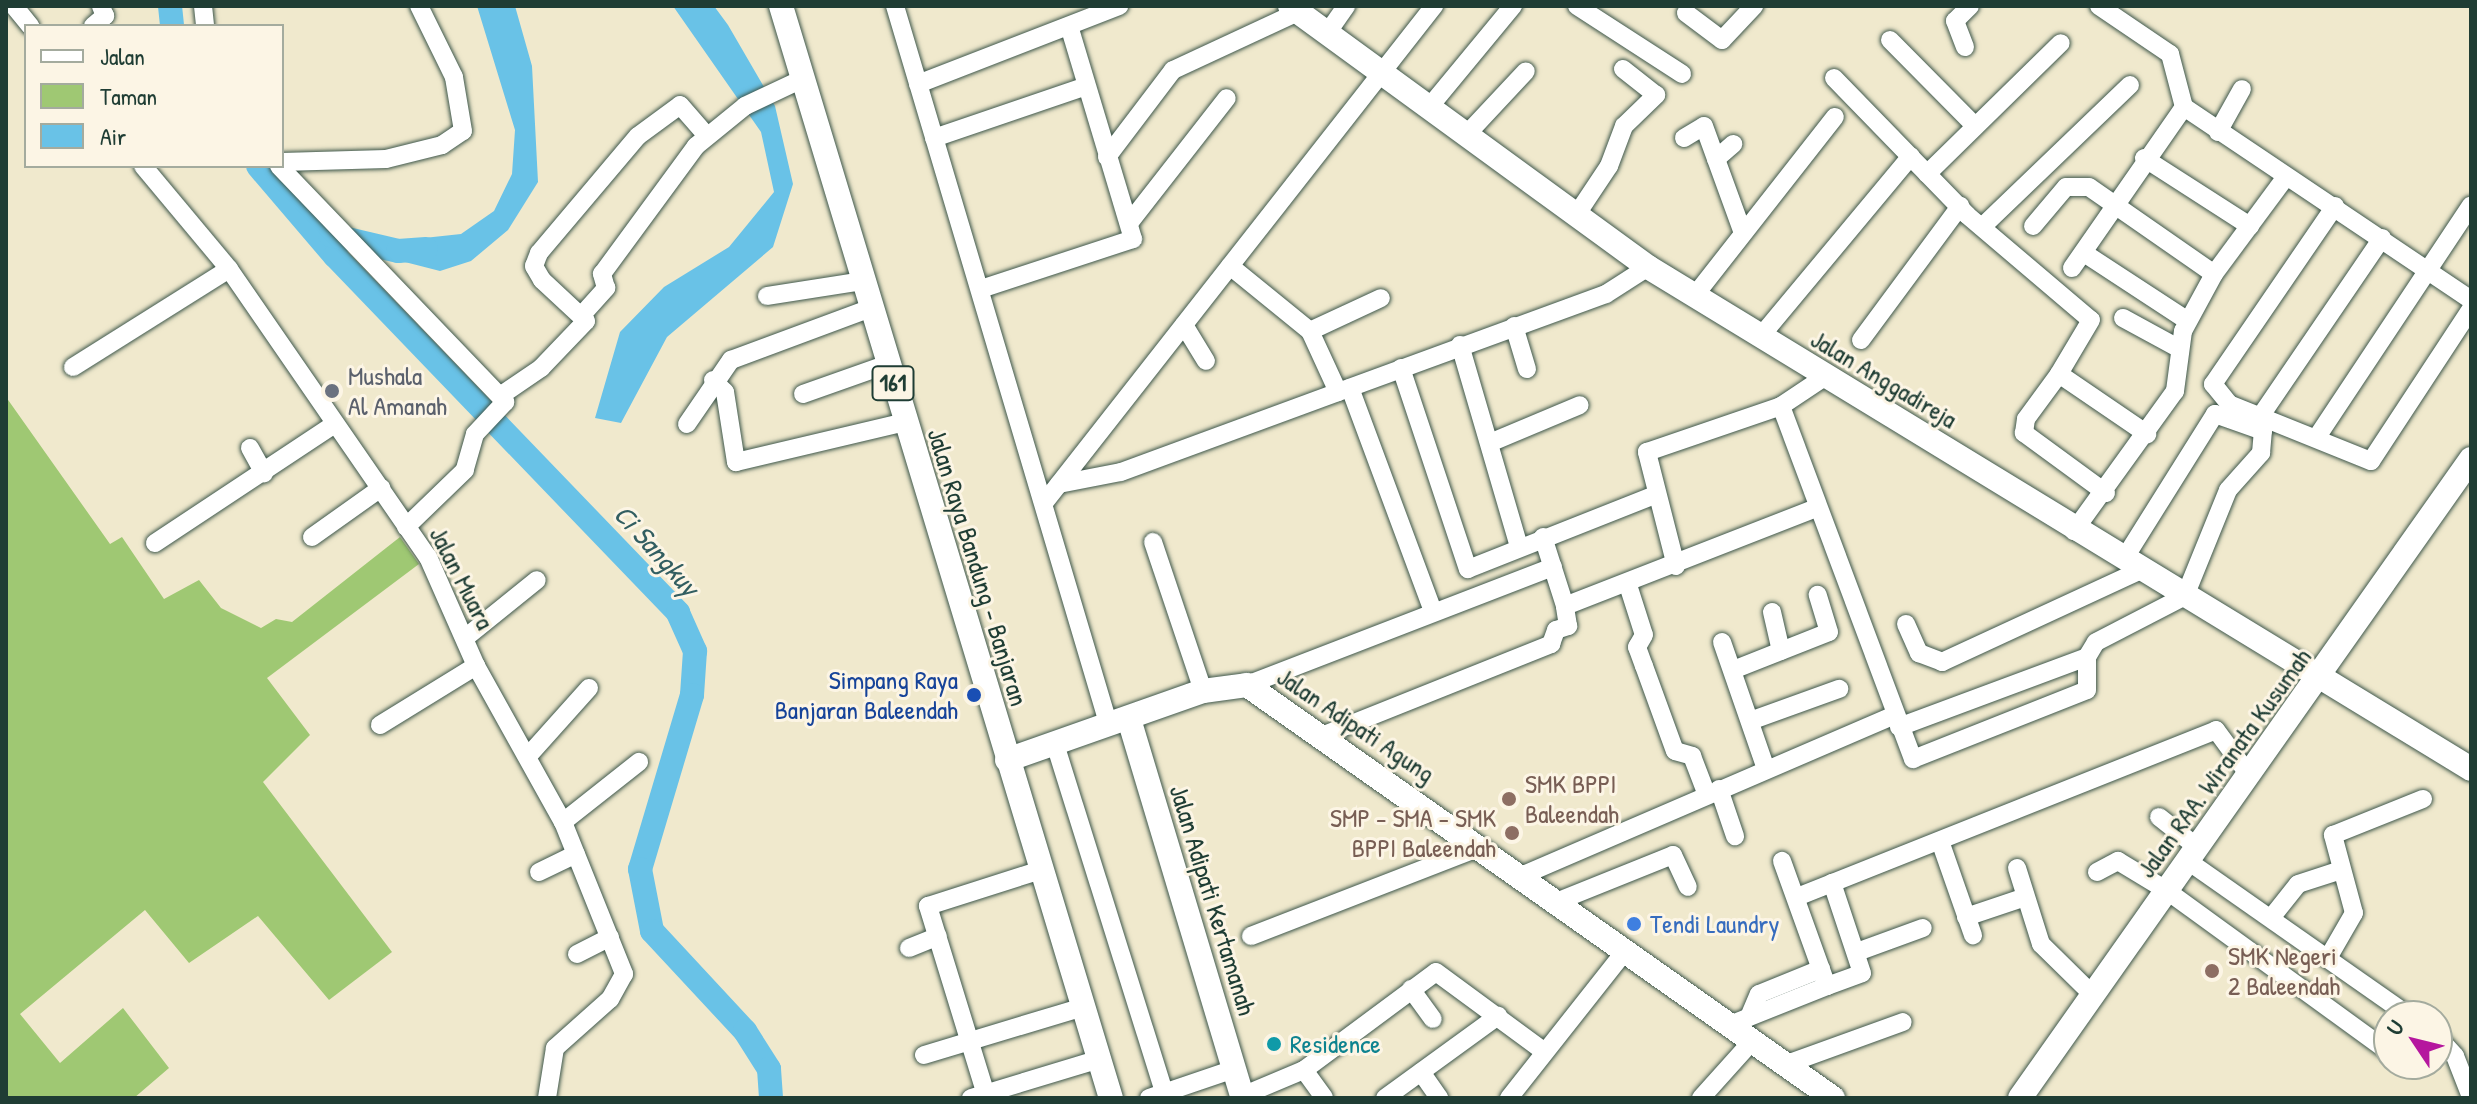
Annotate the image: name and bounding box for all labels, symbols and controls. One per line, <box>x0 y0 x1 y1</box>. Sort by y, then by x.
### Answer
legend <box>24 24 284 168</box>
text: Jalan <box>100 40 145 72</box>
text: Taman <box>100 80 157 112</box>
text: Air <box>100 120 126 152</box>
street label: Jalan Anggadireja <box>1805 323 1963 435</box>
place label: Mushala Al Amanah <box>348 360 447 422</box>
road number: 161 <box>871 363 915 403</box>
marker: Mushala Al Amanah <box>323 382 341 400</box>
street label: Jalan Raya Bandung - Banjaran <box>921 424 1035 710</box>
water label: Ci Sangkuy <box>607 497 707 603</box>
street label: Jalan Muara <box>423 522 501 634</box>
street label: Jalan RAA. Wiranata Kusumah <box>2130 642 2318 884</box>
street label: Jalan Adipati Agung <box>1271 661 1441 789</box>
place label: Simpang Raya Banjaran Baleendah <box>775 664 958 726</box>
marker: Simpang Raya Banjaran Baleendah <box>965 686 983 704</box>
place label: SMK BPPI Baleendah <box>1525 768 1619 830</box>
street label: Jalan Adipati Kertamanah <box>1163 781 1263 1019</box>
marker: SMK BPPI Baleendah <box>1500 790 1518 808</box>
place label: SMP - SMA - SMK BPPI Baleendah <box>1330 802 1496 864</box>
marker: SMP - SMA - SMK BPPI Baleendah <box>1503 824 1521 842</box>
place label: Tendi Laundry <box>1650 908 1779 940</box>
marker: Tendi Laundry <box>1625 915 1643 933</box>
place label: SMK Negeri 2 Baleendah <box>2228 940 2340 1002</box>
marker: SMK Negeri 2 Baleendah <box>2203 962 2221 980</box>
north arrow <box>2373 1000 2453 1080</box>
text: U <box>2379 1014 2411 1041</box>
place label: Residence <box>1290 1028 1381 1060</box>
marker: Residence <box>1265 1035 1283 1053</box>

